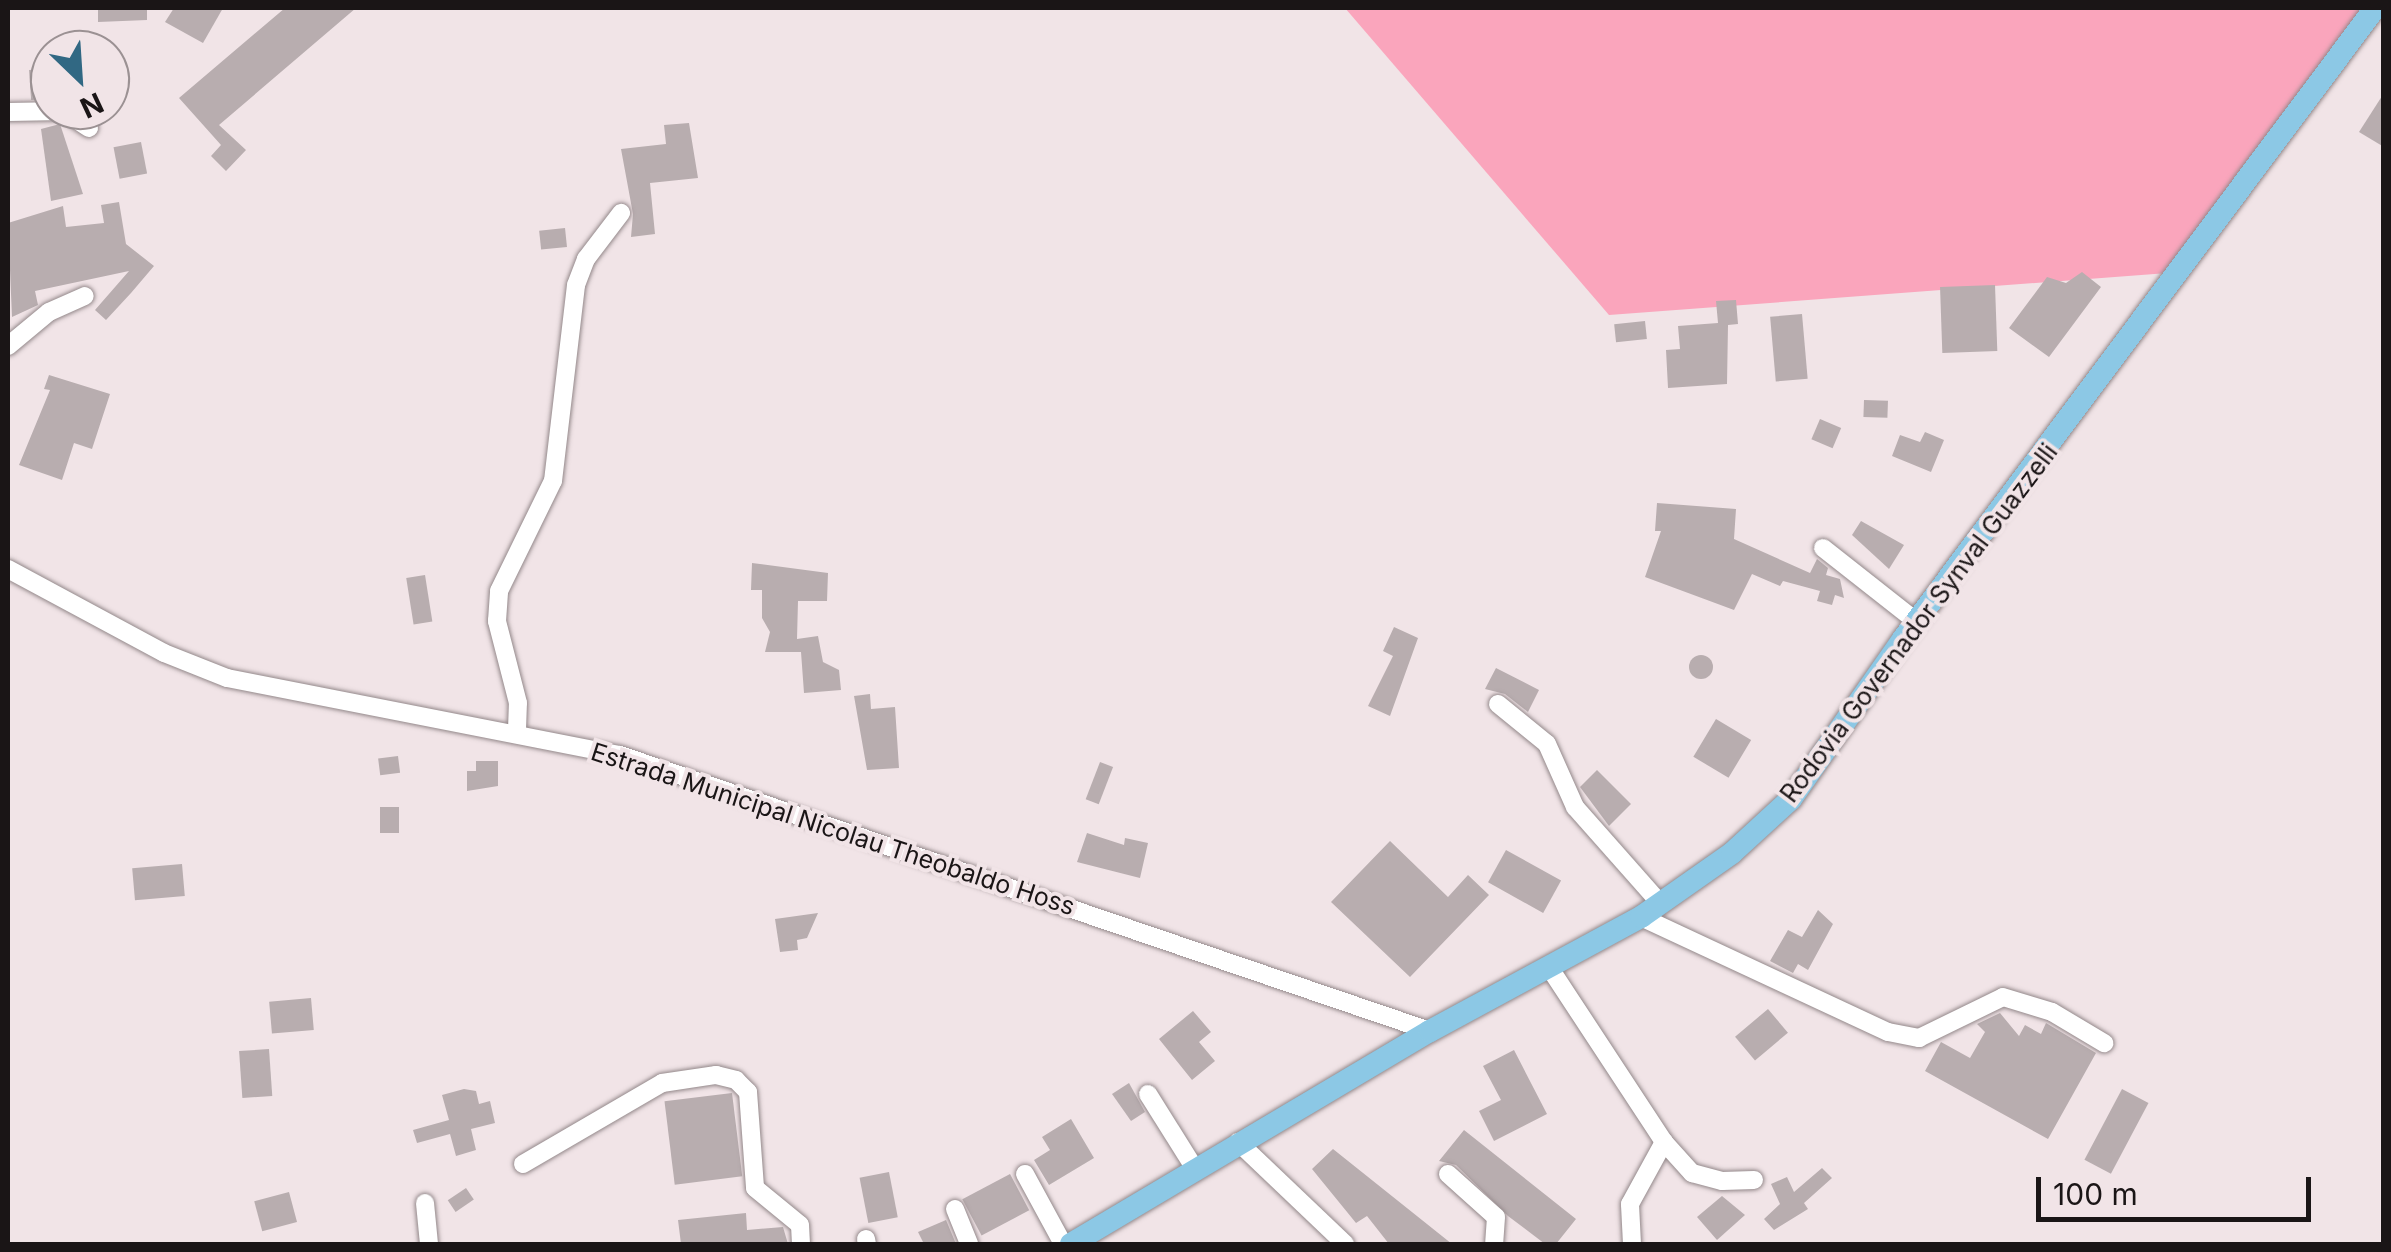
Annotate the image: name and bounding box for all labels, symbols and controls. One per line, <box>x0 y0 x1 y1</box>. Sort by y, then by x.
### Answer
north arrow <box>30 30 130 130</box>
text: N <box>75 85 109 125</box>
street label: Rodovia Governador Synval Guazzelli <box>1774 438 2064 808</box>
street label: Estrada Municipal Nicolau Theobaldo Hoss <box>587 736 1079 922</box>
scale bar <box>2041 1157 2316 1219</box>
text: 100 m <box>2053 1176 2138 1212</box>

